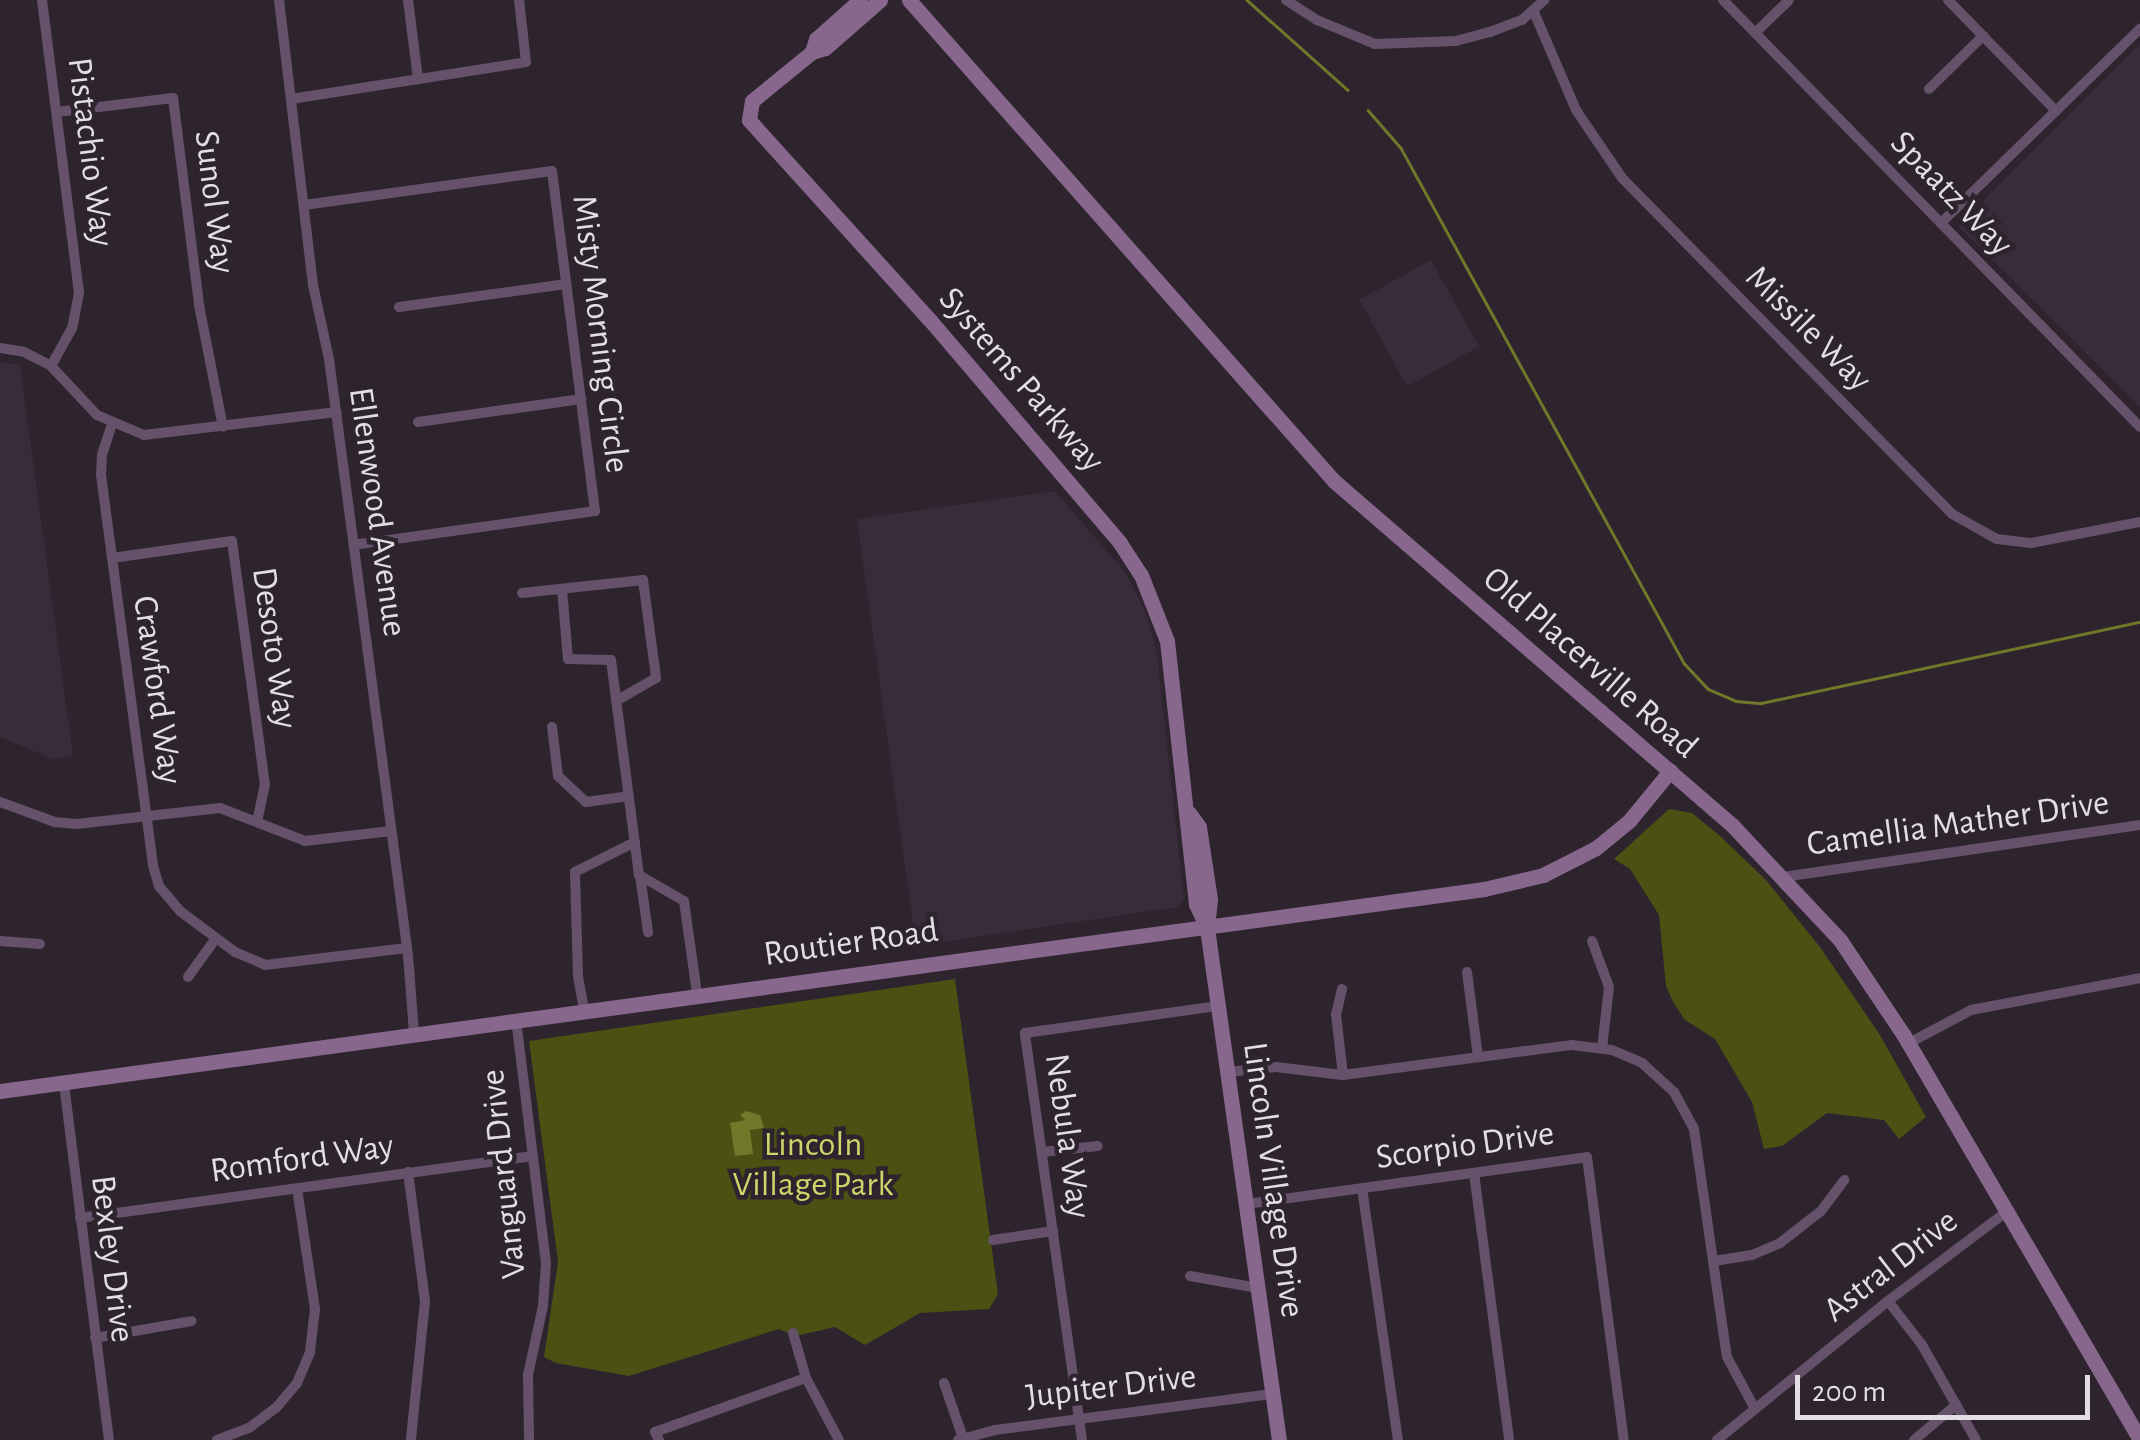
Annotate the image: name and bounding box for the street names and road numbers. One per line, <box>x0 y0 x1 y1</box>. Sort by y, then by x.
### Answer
street label: Pistachio Way <box>58 55 122 249</box>
street label: Spaatz Way <box>1881 123 2021 265</box>
street label: Sunol Way <box>184 128 244 276</box>
street label: Misty Morning Circle <box>562 193 638 475</box>
street label: Missile Way <box>1736 257 1880 401</box>
street label: Systems Parkway <box>929 279 1113 481</box>
street label: Ellenwood Avenue <box>339 385 415 639</box>
street label: Old Placerville Road <box>1474 558 1706 768</box>
street label: Desoto Way <box>242 565 306 731</box>
street label: Crawford Way <box>123 593 191 787</box>
street label: Camellia Mather Drive <box>1804 782 2112 866</box>
street label: Routier Road <box>761 910 941 976</box>
street label: Lincoln Village Drive <box>1233 1040 1313 1320</box>
street label: Nebula Way <box>1035 1051 1099 1221</box>
street label: Vanguard Drive <box>472 1067 536 1281</box>
street label: Scorpio Drive <box>1373 1113 1557 1179</box>
street label: Romford Way <box>208 1125 396 1193</box>
street label: Bexley Drive <box>81 1173 143 1345</box>
street label: Astral Drive <box>1816 1201 1966 1331</box>
street label: Jupiter Drive <box>1023 1356 1199 1418</box>

